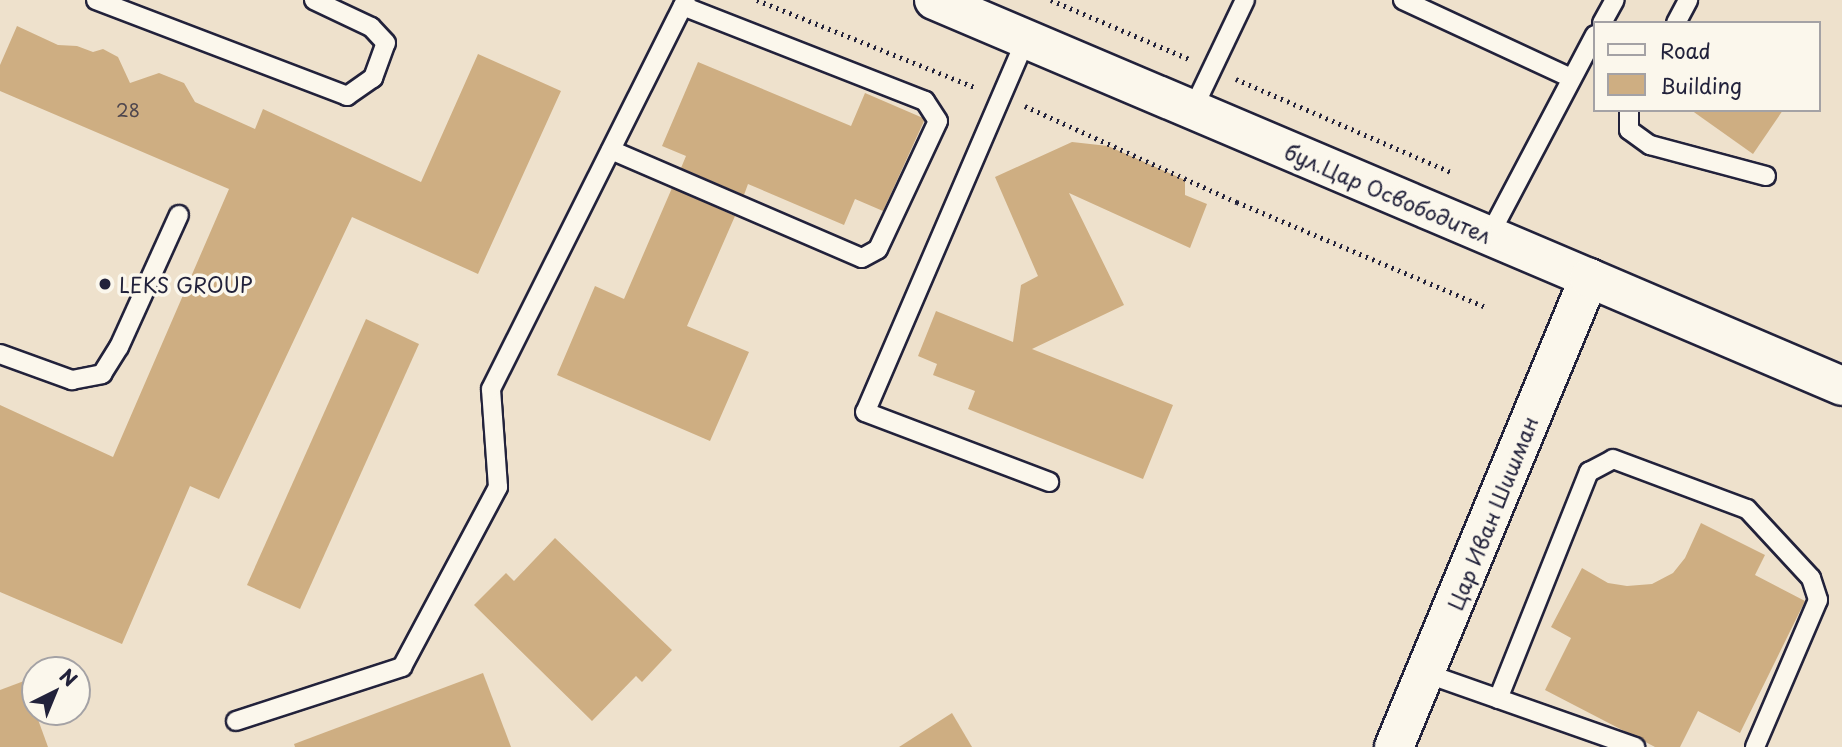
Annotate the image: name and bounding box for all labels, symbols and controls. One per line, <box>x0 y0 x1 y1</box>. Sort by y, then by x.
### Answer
legend <box>1594 21 1821 112</box>
text: Road <box>1660 34 1711 66</box>
text: Building <box>1660 69 1742 101</box>
house number: 28 <box>116 99 140 121</box>
street label: бул.Цар Освободител <box>1280 138 1496 248</box>
place label: LEKS GROUP <box>119 271 254 297</box>
marker: LEKS GROUP <box>97 276 113 292</box>
street label: Цар Иван Шишман <box>1441 412 1543 614</box>
north arrow <box>21 656 91 726</box>
text: N <box>54 662 84 692</box>

